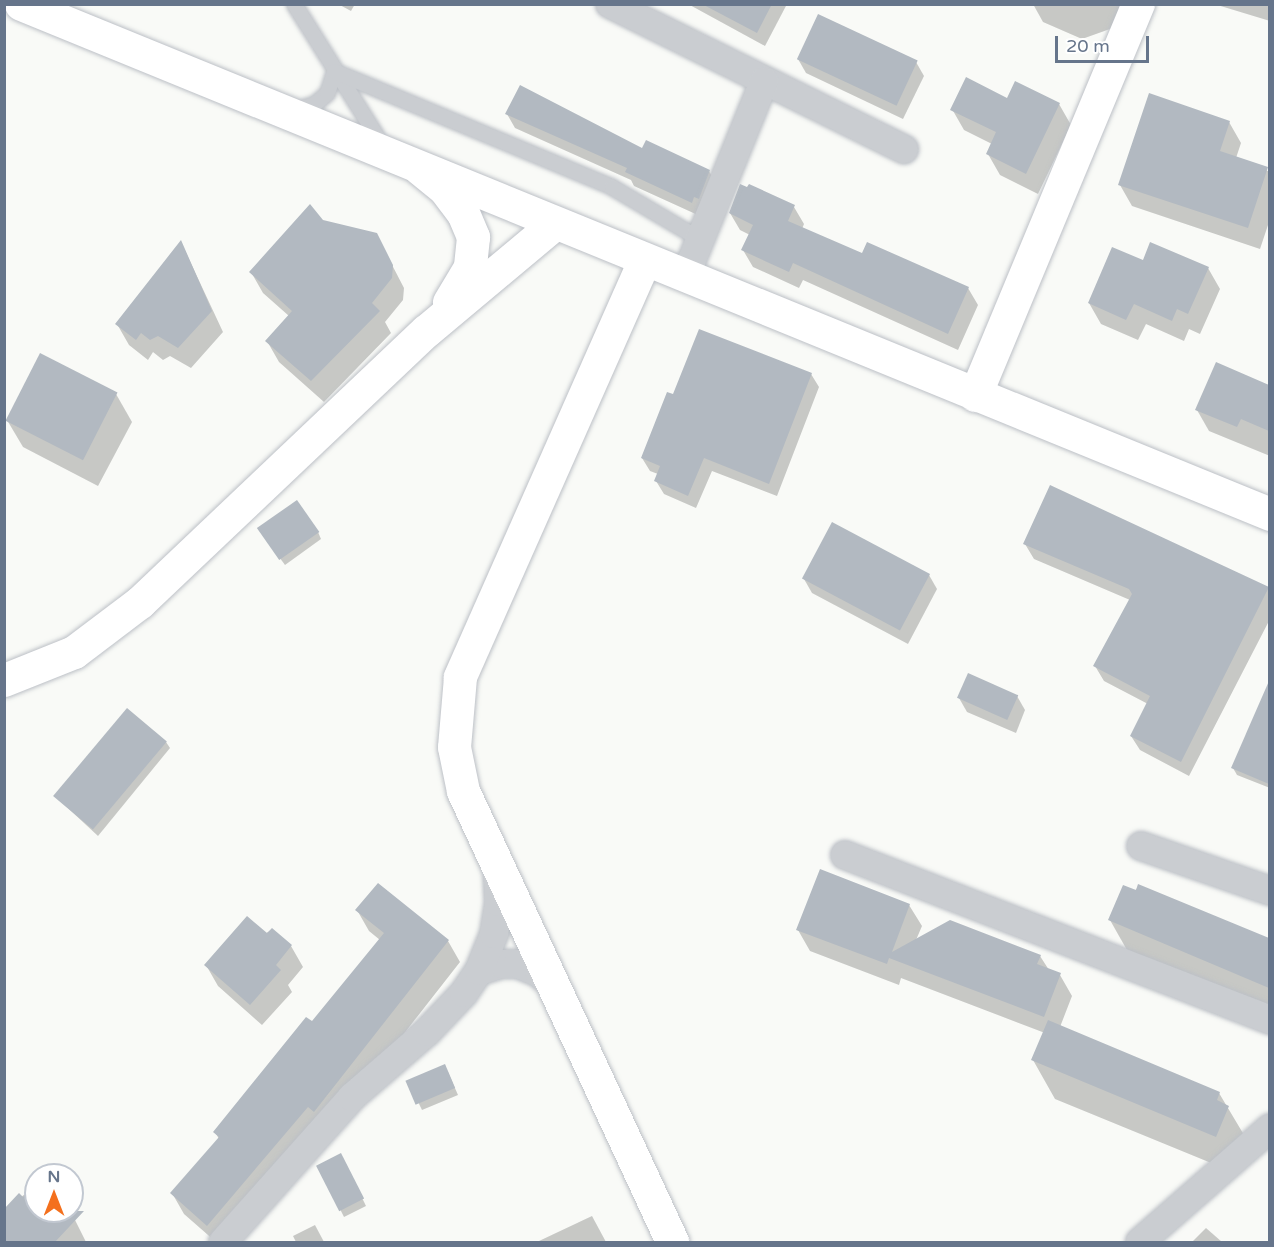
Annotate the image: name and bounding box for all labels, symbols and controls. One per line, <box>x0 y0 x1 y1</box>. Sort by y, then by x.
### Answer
scale bar <box>1058 24 1152 62</box>
text: 20 m <box>1066 35 1110 57</box>
north arrow <box>24 1163 84 1223</box>
text: N <box>48 1167 60 1187</box>

